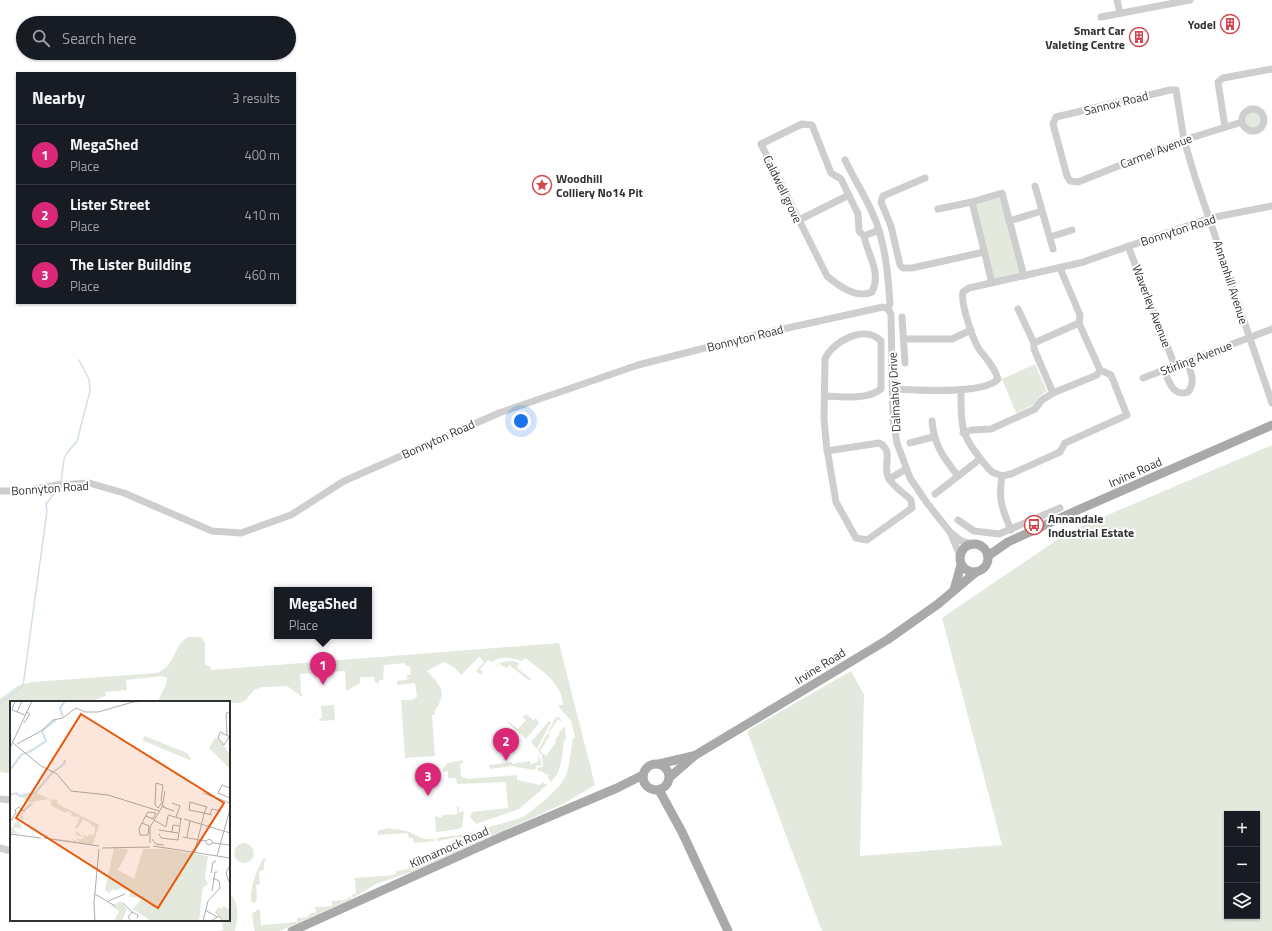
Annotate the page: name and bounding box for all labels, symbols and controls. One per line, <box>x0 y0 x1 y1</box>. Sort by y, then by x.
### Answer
building icon: Yodel <box>1219 13 1241 35</box>
place label: Yodel <box>1188 15 1216 34</box>
search box <box>16 16 296 60</box>
place label: Smart Car Valeting Centre <box>1045 21 1126 54</box>
building icon: Smart Car Valeting Centre <box>1128 26 1150 48</box>
icon: search <box>30 27 52 49</box>
text: Search here <box>62 27 136 50</box>
text: Nearby <box>32 85 85 111</box>
street label: Sannox Road <box>1082 86 1150 120</box>
text: 3 results <box>232 88 280 108</box>
street label: Carmel Avenue <box>1117 129 1195 173</box>
text: MegaShed <box>70 133 138 156</box>
text: 1 <box>41 145 49 165</box>
text: 400 m <box>244 145 280 165</box>
street label: Caldwell grove <box>758 152 808 226</box>
text: Place <box>70 156 99 176</box>
place label: Woodhill Colliery No14 Pit <box>556 169 643 202</box>
place icon: Woodhill Colliery No14 Pit <box>531 174 553 196</box>
text: Lister Street <box>70 193 150 216</box>
text: 2 <box>41 205 49 225</box>
text: 410 m <box>244 205 280 225</box>
street label: Bonnyton Road <box>1138 209 1218 251</box>
text: Place <box>70 216 99 236</box>
street label: Annanhill Avenue <box>1208 238 1254 326</box>
text: The Lister Building <box>70 253 191 276</box>
street label: Waverley Avenue <box>1128 262 1176 350</box>
text: 3 <box>41 265 49 285</box>
text: 460 m <box>244 265 280 285</box>
text: Place <box>70 276 99 296</box>
street label: Bonnyton Road <box>705 319 785 357</box>
street label: Stirling Avenue <box>1157 336 1235 380</box>
street label: Dalmahoy Drive <box>882 352 906 432</box>
your location <box>511 411 531 431</box>
street label: Bonnyton Road <box>399 414 477 464</box>
street label: Irvine Road <box>1105 452 1165 492</box>
street label: Bonnyton Road <box>10 476 90 500</box>
place label: Annandale Industrial Estate <box>1048 509 1134 542</box>
bus stop icon: Annandale Industrial Estate <box>1023 514 1045 536</box>
popup <box>274 587 372 639</box>
text: MegaShed <box>289 592 357 615</box>
text: Place <box>289 615 318 635</box>
street label: Irvine Road <box>791 643 849 689</box>
pin: 1 <box>310 652 336 685</box>
inset map <box>10 701 230 921</box>
pin: 2 <box>493 728 519 761</box>
pin: 3 <box>415 763 441 796</box>
map controls <box>1224 811 1260 919</box>
button: + <box>1224 811 1260 847</box>
street label: Kilmarnock Road <box>406 821 492 873</box>
button: − <box>1224 847 1260 883</box>
button: layers <box>1224 883 1260 919</box>

